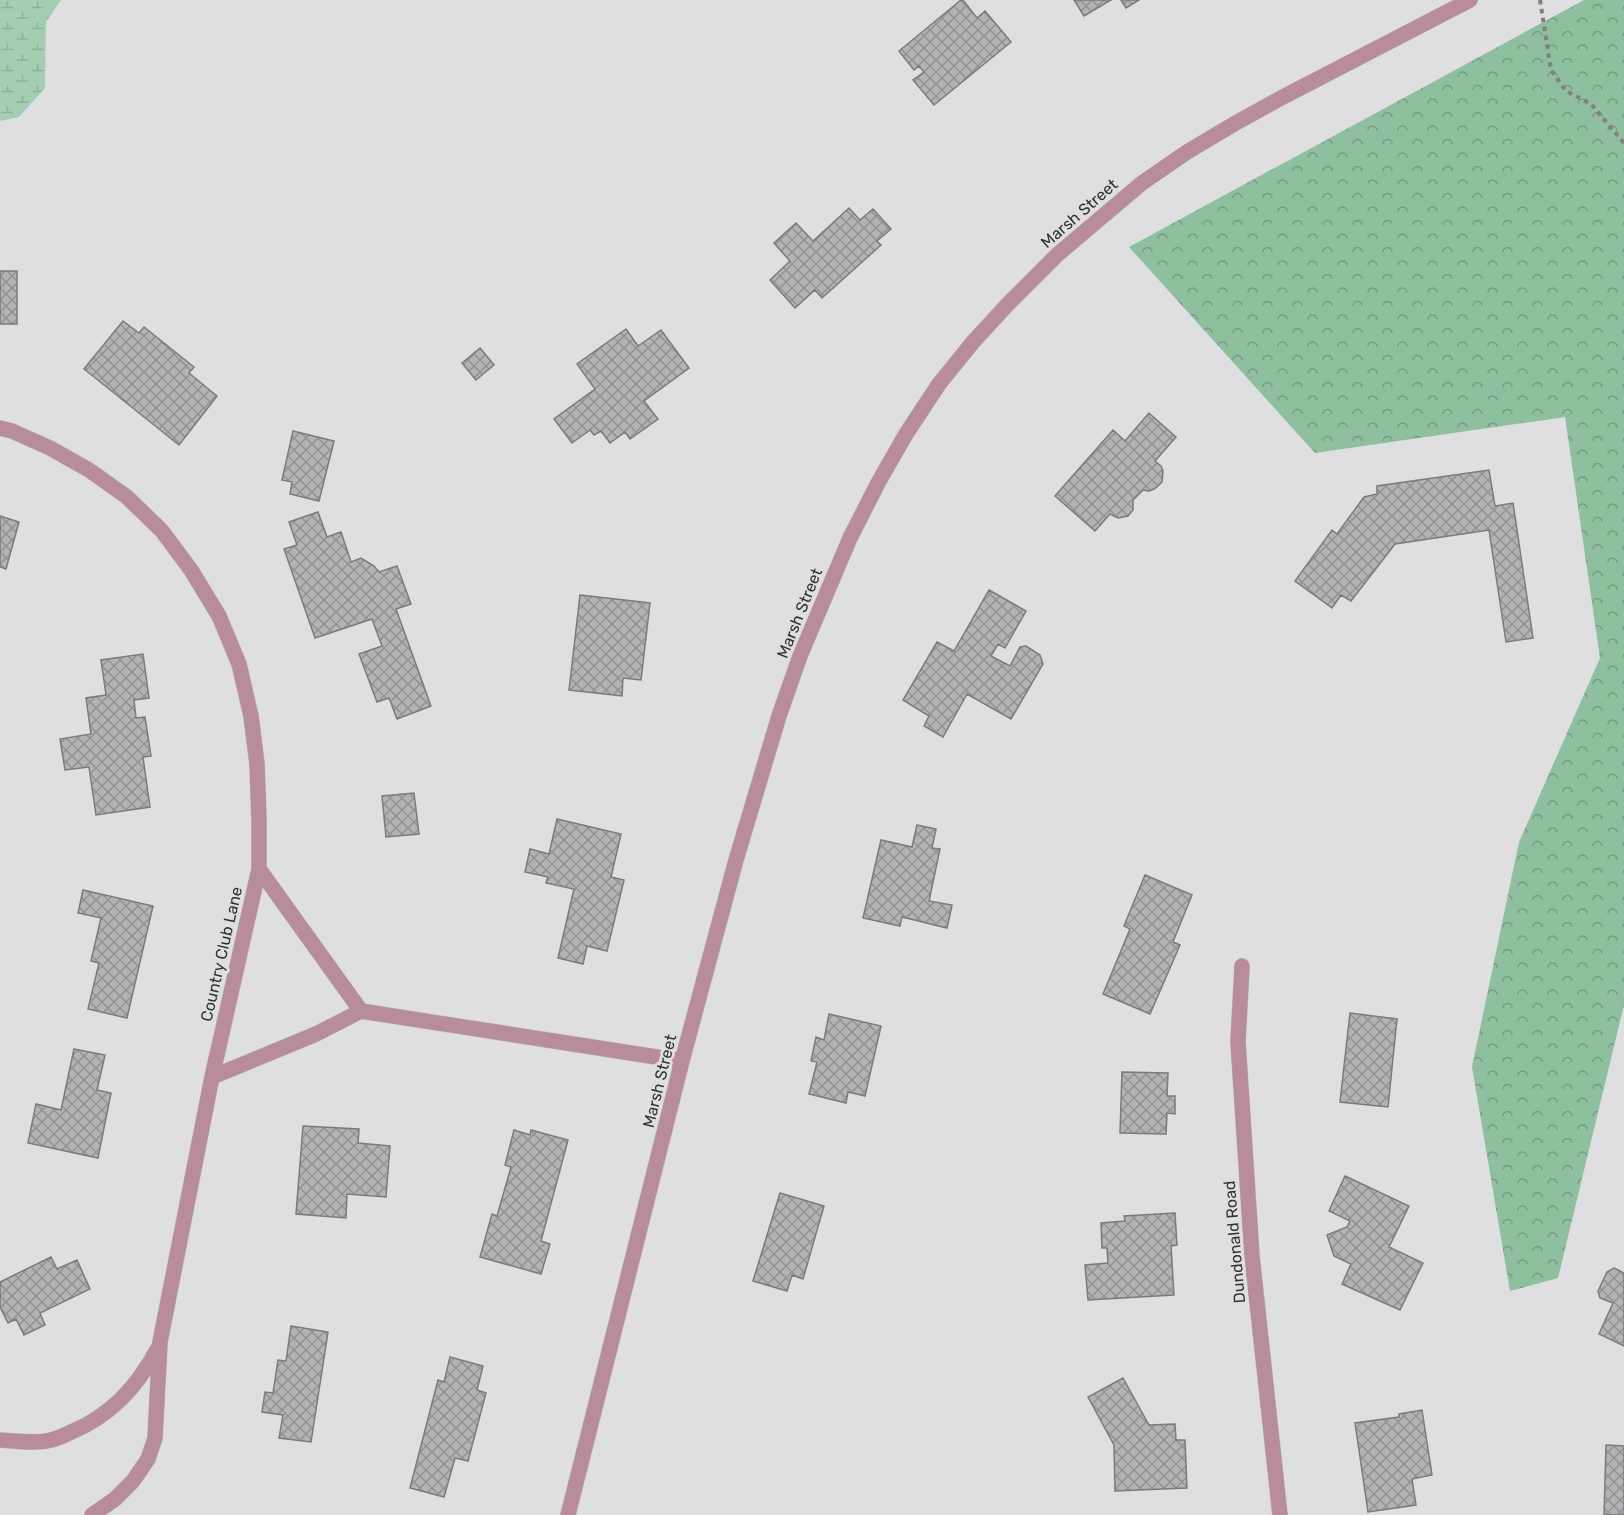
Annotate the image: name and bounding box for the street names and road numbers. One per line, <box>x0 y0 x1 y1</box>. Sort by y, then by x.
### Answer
street label: Marsh Street <box>1037 175 1122 252</box>
street label: Marsh Street <box>773 565 826 661</box>
street label: Country Club Lane <box>197 885 246 1023</box>
street label: Marsh Street <box>639 1032 680 1130</box>
street label: Dundonald Road <box>1220 1180 1249 1304</box>

